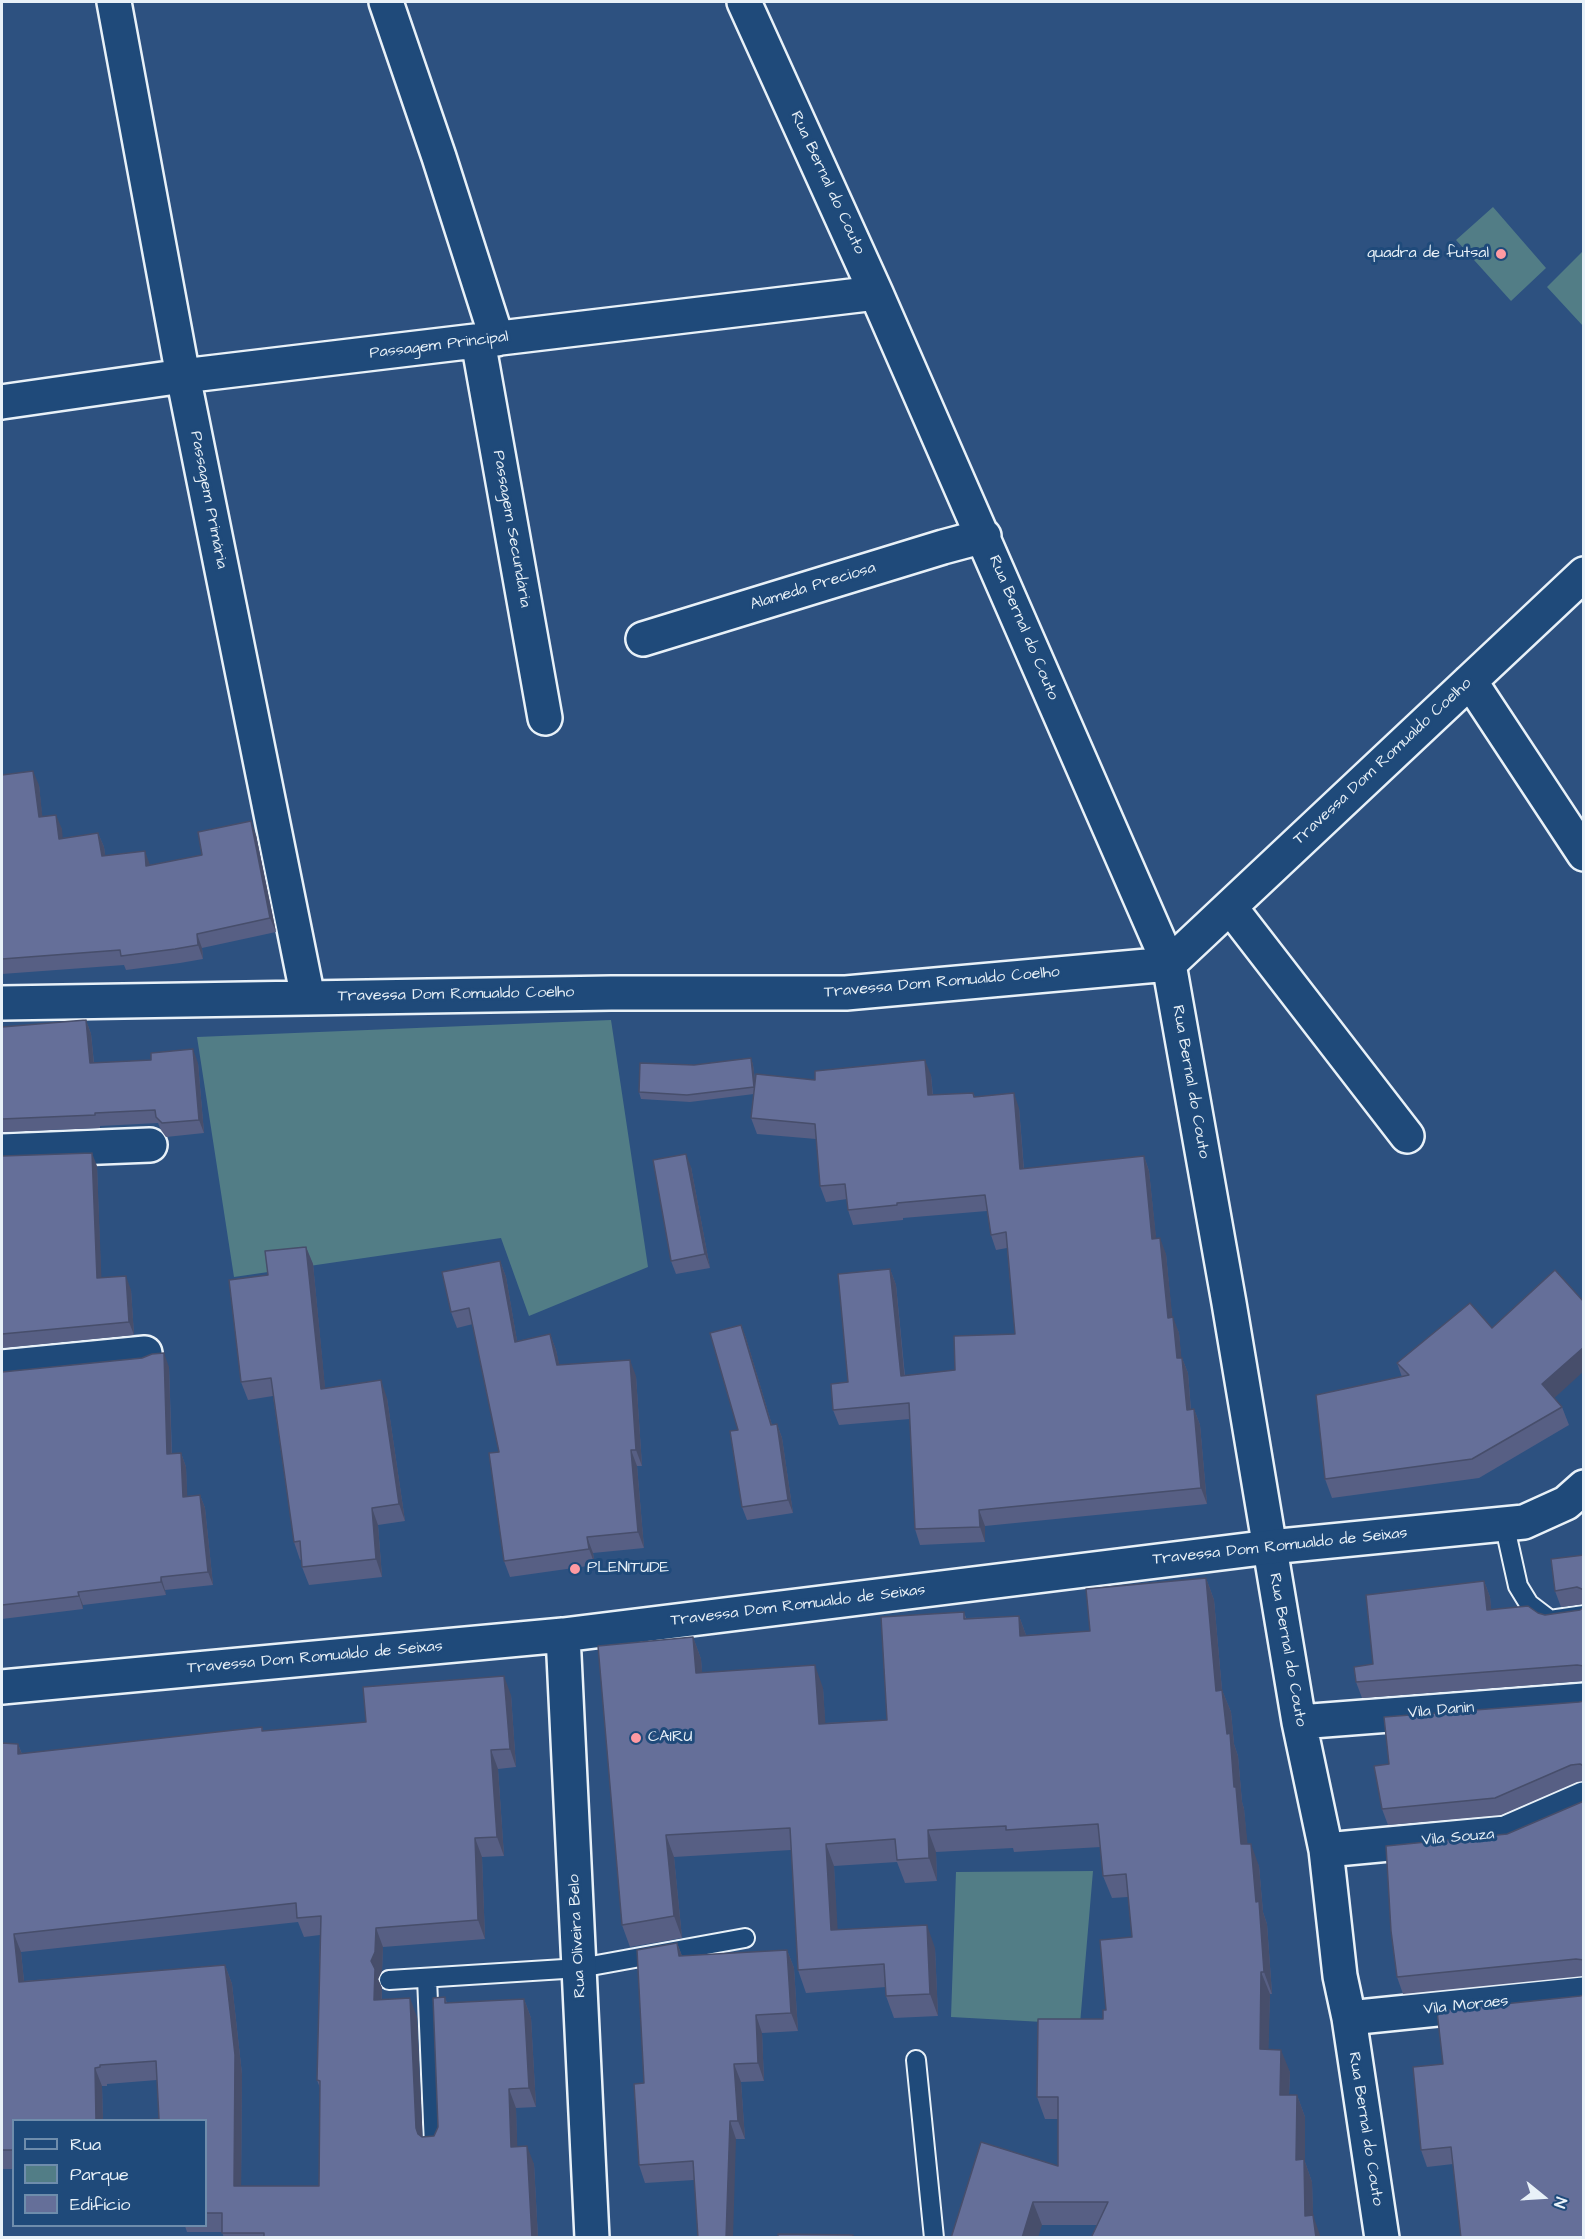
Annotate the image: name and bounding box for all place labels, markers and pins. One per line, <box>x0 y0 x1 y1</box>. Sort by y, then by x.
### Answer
place label: quadra de futsal <box>1367 244 1489 264</box>
marker: quadra de futsal <box>1494 247 1508 261</box>
place label: PLENITUDE <box>587 1559 669 1579</box>
marker: PLENITUDE <box>568 1562 582 1576</box>
place label: CAIRU <box>648 1728 692 1748</box>
marker: CAIRU <box>629 1731 643 1745</box>

